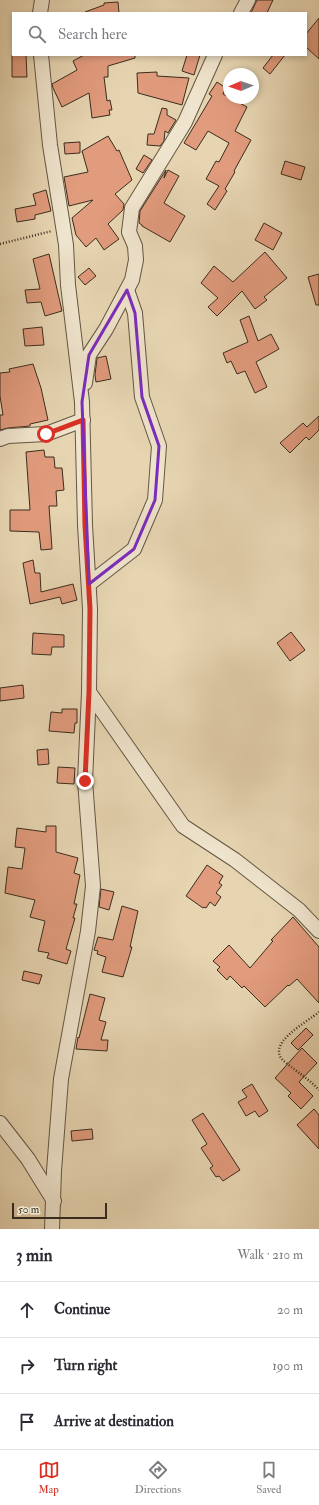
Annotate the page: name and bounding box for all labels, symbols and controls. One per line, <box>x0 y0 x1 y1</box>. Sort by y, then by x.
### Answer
search box <box>12 12 307 56</box>
icon: search <box>26 23 48 45</box>
text: Search here <box>58 25 127 44</box>
north arrow <box>223 68 259 104</box>
route start <box>37 425 55 443</box>
route end <box>76 772 94 790</box>
scale bar <box>12 1201 107 1220</box>
text: 50 m <box>18 1203 39 1216</box>
text: 3 min <box>16 1245 53 1266</box>
text: Walk · 210 m <box>237 1247 303 1263</box>
icon: ahead <box>16 1299 38 1321</box>
text: Continue <box>54 1300 110 1319</box>
text: 20 m <box>277 1302 303 1318</box>
icon: right <box>16 1355 38 1377</box>
text: Turn right <box>54 1356 117 1375</box>
text: 190 m <box>272 1358 303 1374</box>
icon: arrive <box>16 1411 38 1433</box>
text: Arrive at destination <box>54 1412 174 1431</box>
tab: Map <box>38 1459 60 1496</box>
tab: Directions <box>135 1459 181 1496</box>
tab: Saved <box>256 1459 281 1496</box>

